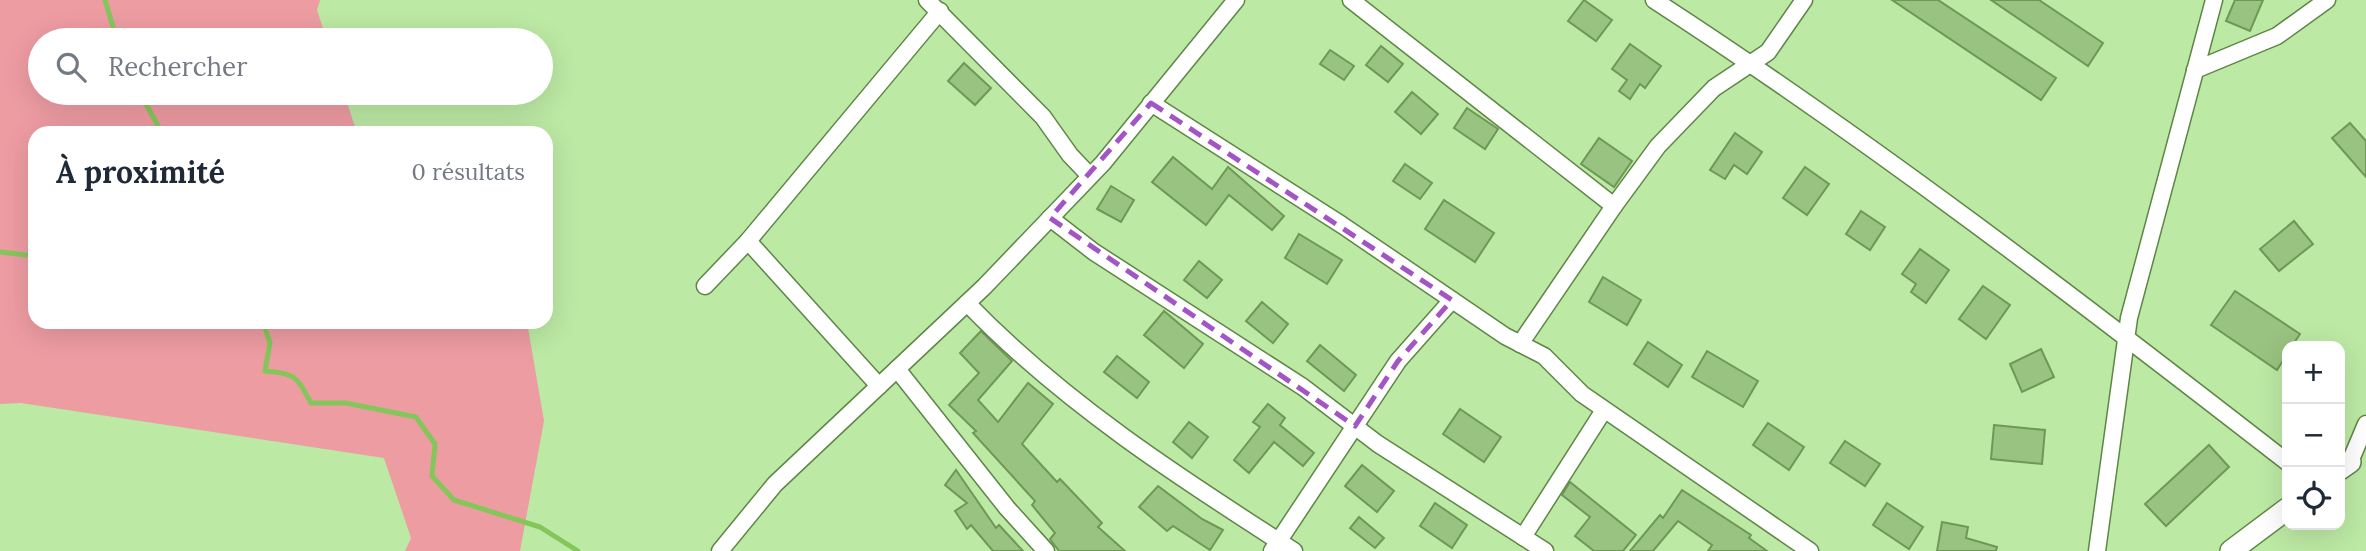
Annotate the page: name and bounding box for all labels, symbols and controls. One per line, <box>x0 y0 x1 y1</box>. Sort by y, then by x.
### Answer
search box <box>28 28 553 105</box>
icon: search <box>52 48 90 86</box>
text: Rechercher <box>108 50 247 83</box>
text: À proximité <box>56 153 225 191</box>
text: 0 résultats <box>412 157 525 186</box>
map controls <box>2282 341 2345 530</box>
button: + <box>2282 341 2345 404</box>
button: − <box>2282 404 2345 467</box>
button: locate <box>2282 467 2345 530</box>

